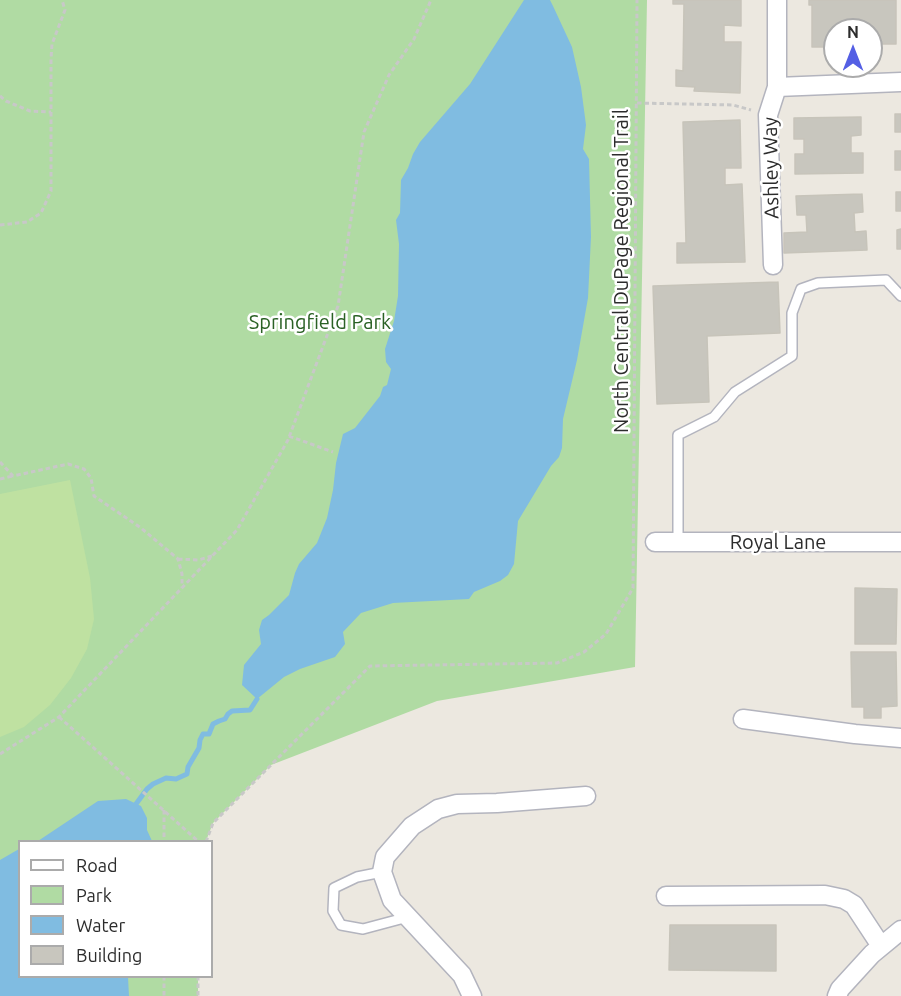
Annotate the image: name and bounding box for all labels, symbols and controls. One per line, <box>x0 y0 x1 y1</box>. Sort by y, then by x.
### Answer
north arrow <box>823 18 883 78</box>
text: N <box>847 23 859 41</box>
street label: North Central DuPage Regional Trail <box>609 109 633 433</box>
street label: Ashley Way <box>758 117 784 219</box>
park label: Springfield Park <box>249 310 391 334</box>
street label: Royal Lane <box>730 530 826 554</box>
legend <box>18 840 213 978</box>
text: Road <box>76 855 118 875</box>
text: Park <box>76 885 112 905</box>
text: Water <box>76 915 125 935</box>
text: Building <box>76 945 142 965</box>

